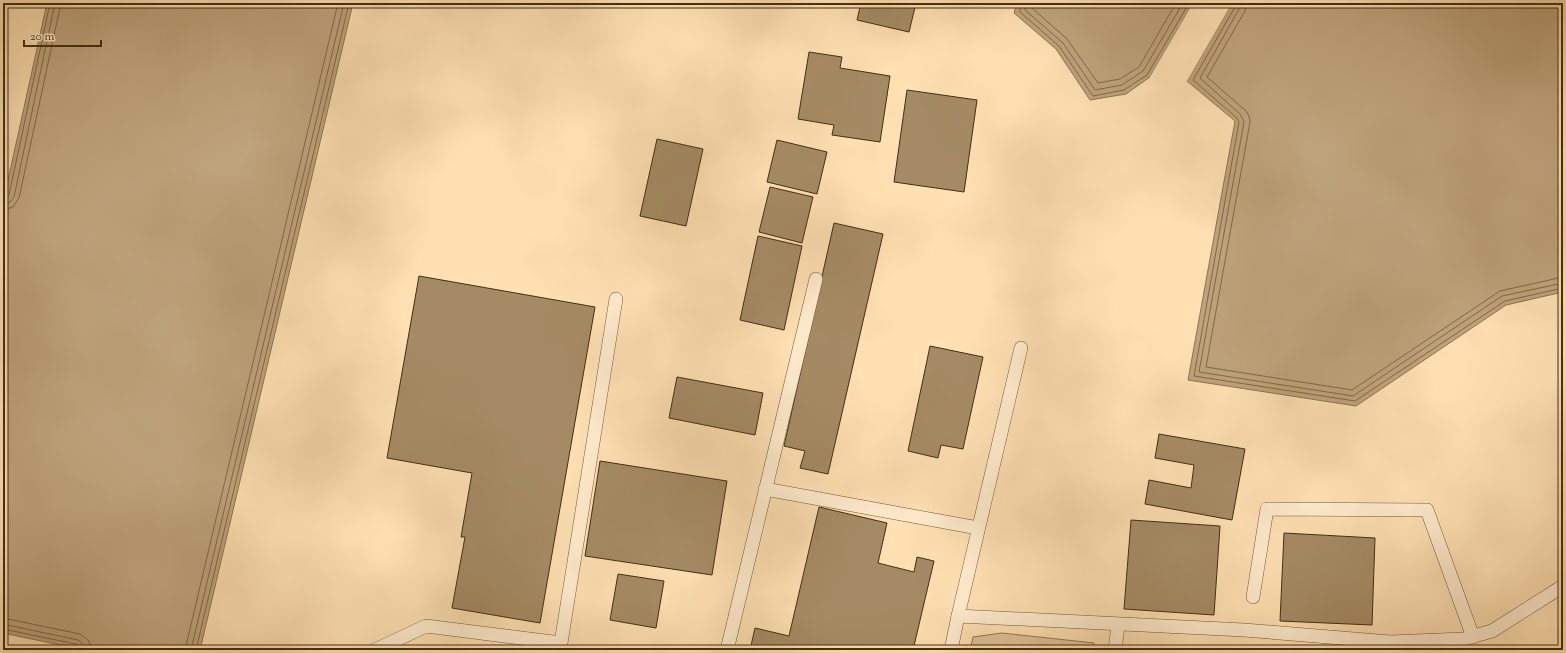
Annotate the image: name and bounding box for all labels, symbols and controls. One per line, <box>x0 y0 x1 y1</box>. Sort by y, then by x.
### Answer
scale bar <box>24 22 101 48</box>
text: 20 m <box>30 28 55 46</box>

